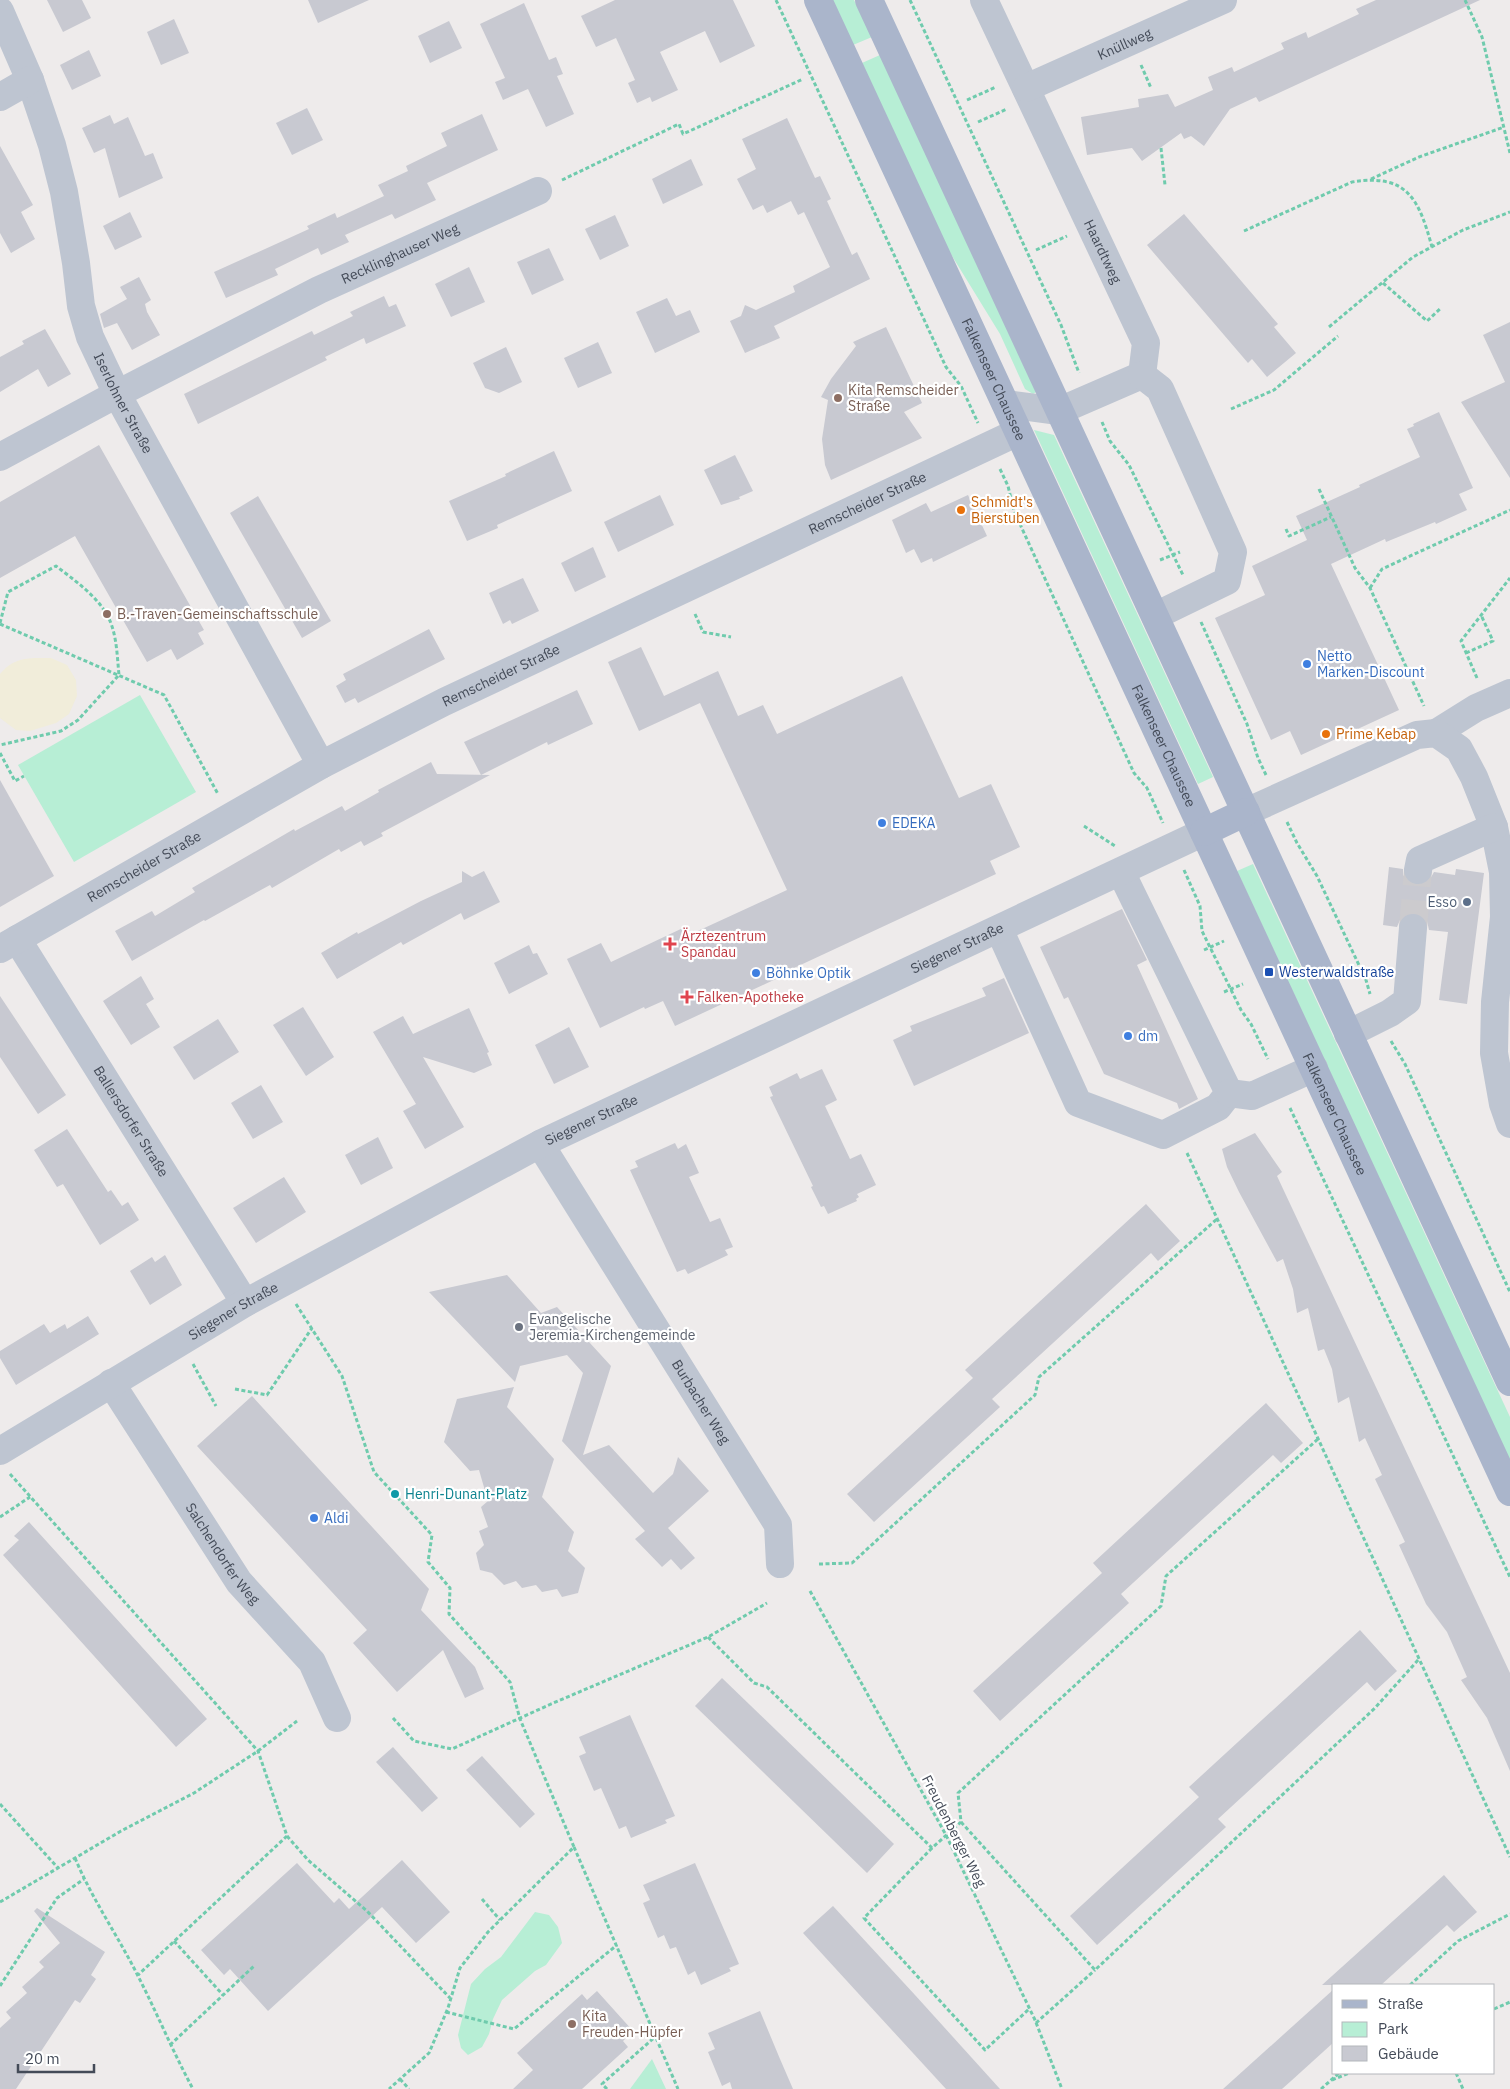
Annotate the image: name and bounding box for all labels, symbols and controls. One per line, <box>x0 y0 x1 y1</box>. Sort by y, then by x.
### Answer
street label: Knüllweg <box>1094 24 1155 64</box>
street label: Haardtweg <box>1080 216 1126 287</box>
street label: Recklinghauser Weg <box>338 219 462 288</box>
street label: Falkenseer Chaussee <box>958 315 1030 444</box>
street label: Iserlohner Straße <box>90 350 157 457</box>
place label: Kita Remscheider Straße <box>848 381 959 415</box>
marker: Kita Remscheider Straße <box>832 392 844 404</box>
street label: Remscheider Straße <box>805 467 929 538</box>
place label: Schmidt's Bierstuben <box>971 493 1040 527</box>
marker: Schmidt's Bierstuben <box>955 504 967 516</box>
place label: B.-Traven-Gemeinschaftsschule <box>117 605 318 623</box>
marker: B.-Traven-Gemeinschaftsschule <box>101 608 113 620</box>
street label: Remscheider Straße <box>439 640 563 711</box>
place label: Netto Marken-Discount <box>1317 647 1425 681</box>
marker: Netto Marken-Discount <box>1301 658 1313 670</box>
street label: Falkenseer Chaussee <box>1128 682 1200 810</box>
place label: Prime Kebap <box>1336 725 1416 743</box>
marker: Prime Kebap <box>1320 728 1332 740</box>
place label: EDEKA <box>892 814 936 832</box>
marker: EDEKA <box>876 817 888 829</box>
street label: Remscheider Straße <box>84 827 204 906</box>
place label: Esso <box>1427 893 1457 911</box>
marker: Esso <box>1461 896 1473 908</box>
street label: Siegener Straße <box>908 918 1007 978</box>
place label: Ärztezentrum Spandau <box>681 927 766 961</box>
marker: Ärztezentrum Spandau <box>663 937 677 951</box>
place label: Westerwaldstraße <box>1279 963 1395 981</box>
place label: Böhnke Optik <box>766 964 851 982</box>
marker: Westerwaldstraße <box>1263 966 1275 978</box>
marker: Böhnke Optik <box>750 967 762 979</box>
place label: Falken-Apotheke <box>697 988 804 1006</box>
marker: Falken-Apotheke <box>681 991 693 1003</box>
place label: dm <box>1138 1027 1158 1045</box>
marker: dm <box>1122 1030 1134 1042</box>
street label: Falkenseer Chaussee <box>1299 1050 1371 1178</box>
street label: Ballersdorfer Straße <box>90 1062 173 1180</box>
street label: Siegener Straße <box>542 1090 641 1149</box>
street label: Siegener Straße <box>185 1278 281 1344</box>
place label: Evangelische Jeremia-Kirchengemeinde <box>529 1310 696 1344</box>
marker: Evangelische Jeremia-Kirchengemeinde <box>513 1321 525 1333</box>
street label: Burbacher Weg <box>668 1356 735 1448</box>
place label: Henri-Dunant-Platz <box>405 1485 527 1503</box>
marker: Henri-Dunant-Platz <box>389 1488 401 1500</box>
street label: Salchendorfer Weg <box>182 1500 264 1608</box>
place label: Aldi <box>324 1509 348 1527</box>
marker: Aldi <box>308 1512 320 1524</box>
street label: Freudenberger Weg <box>918 1772 990 1891</box>
legend <box>1332 1984 1495 2074</box>
text: Straße <box>1378 1994 1423 2013</box>
place label: Kita Freuden-Hüpfer <box>582 2007 683 2041</box>
marker: Kita Freuden-Hüpfer <box>566 2018 578 2030</box>
text: Park <box>1378 2019 1408 2038</box>
scale bar <box>18 2042 94 2074</box>
text: Gebäude <box>1378 2044 1439 2063</box>
text: 20 m <box>25 2049 60 2068</box>

